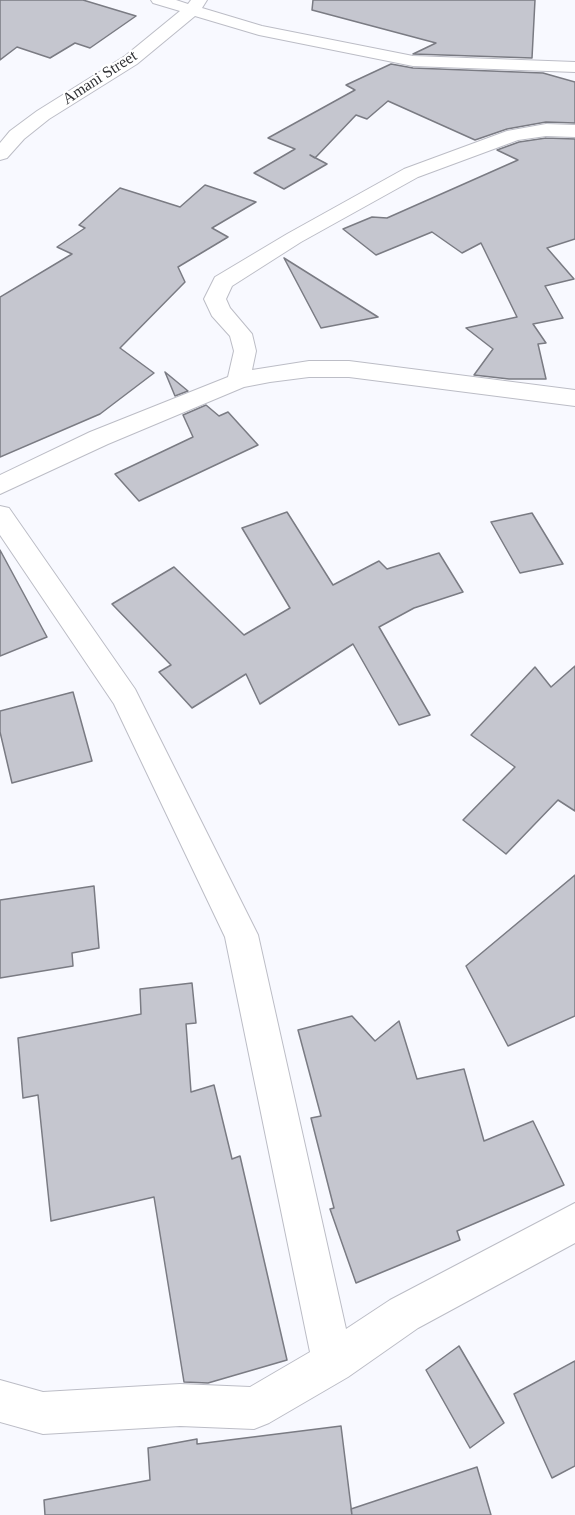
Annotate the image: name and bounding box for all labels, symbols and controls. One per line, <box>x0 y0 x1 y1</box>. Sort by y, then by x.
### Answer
street label: Amani Street <box>59 47 141 109</box>

